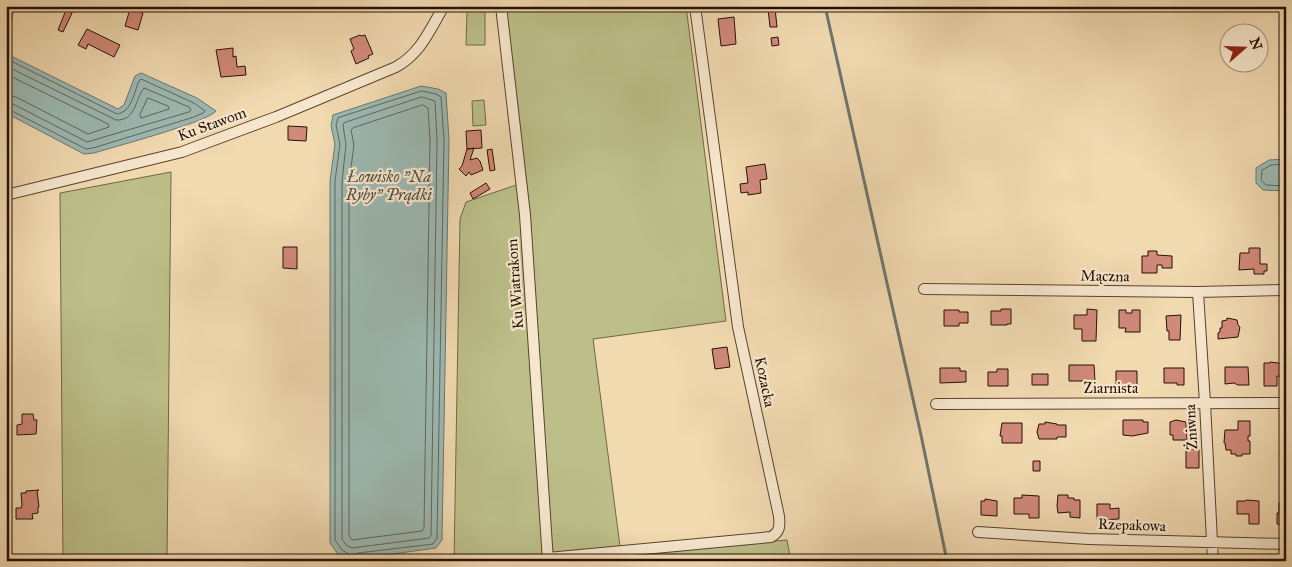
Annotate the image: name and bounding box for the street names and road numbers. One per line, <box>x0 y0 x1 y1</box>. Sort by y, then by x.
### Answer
street label: Ku Stawom <box>175 103 249 145</box>
street label: Ku Wiatrakom <box>503 238 527 330</box>
street label: Mączna <box>1080 267 1131 285</box>
street label: Kozacka <box>751 355 779 409</box>
street label: Ziarnista <box>1084 379 1139 397</box>
street label: Żniwna <box>1181 403 1201 450</box>
street label: Rzepakowa <box>1098 515 1167 535</box>

